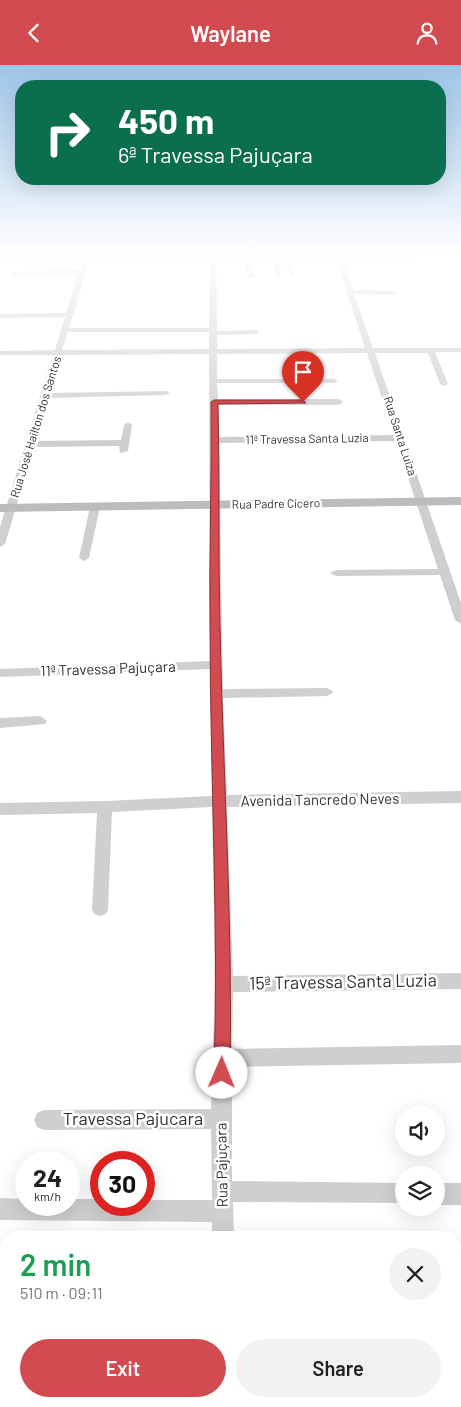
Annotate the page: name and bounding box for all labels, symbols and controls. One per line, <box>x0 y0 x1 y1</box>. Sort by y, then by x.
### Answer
icon: back <box>20 19 48 47</box>
icon: person <box>413 19 441 47</box>
text: Waylane <box>190 20 271 46</box>
text: 450 m <box>118 99 214 141</box>
icon: right <box>35 100 100 165</box>
text: 6ª Travessa Pajuçara <box>118 141 313 167</box>
pin <box>282 351 324 402</box>
street label: Rua José Hailton dos Santos <box>7 354 63 499</box>
icon: arrive <box>289 358 317 386</box>
street label: Rua Santa Luiza <box>382 394 420 477</box>
street label: 11ª Travessa Santa Luzia <box>245 430 369 446</box>
street label: Rua Padre Cícero <box>232 495 320 511</box>
street label: 11ª Travessa Pajuçara <box>40 657 176 679</box>
street label: Avenida Tancredo Neves <box>240 789 399 809</box>
street label: 15ª Travessa Santa Luzia <box>249 968 437 994</box>
position arrow <box>195 1046 247 1098</box>
map controls <box>395 1106 445 1216</box>
button: sound <box>395 1106 445 1156</box>
street label: Travessa Pajucara <box>63 1107 203 1129</box>
street label: Rua Pajuçara <box>211 1123 231 1208</box>
speed limit sign: 30 <box>90 1151 155 1216</box>
text: 24 <box>33 1162 62 1192</box>
button: layers <box>395 1166 445 1216</box>
text: km/h <box>34 1189 61 1203</box>
text: 2 min <box>20 1246 91 1282</box>
button: close <box>389 1248 441 1300</box>
text: 510 m · 09:11 <box>20 1283 103 1302</box>
button: Exit <box>20 1339 226 1397</box>
button: Share <box>236 1339 441 1397</box>

